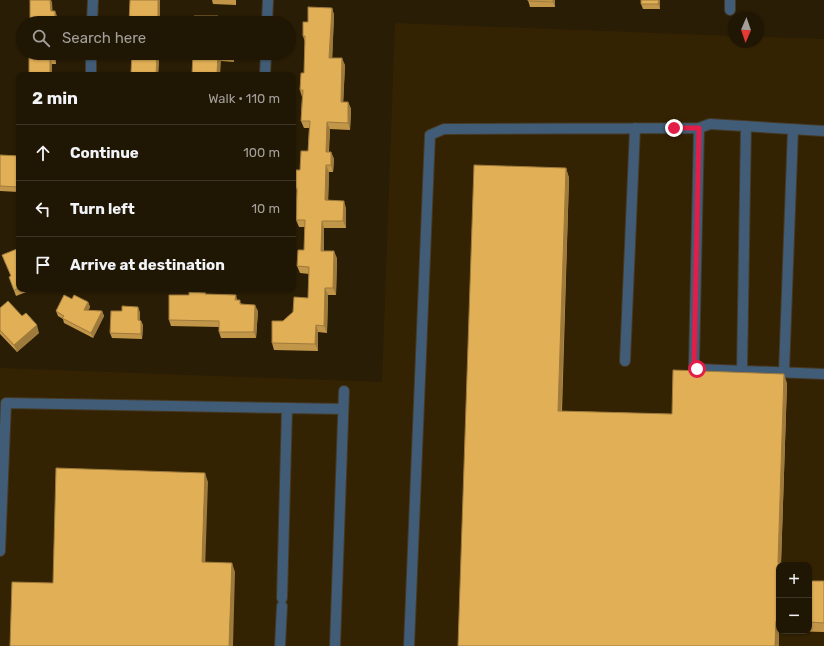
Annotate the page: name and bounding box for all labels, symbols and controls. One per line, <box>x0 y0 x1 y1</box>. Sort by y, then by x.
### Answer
north arrow <box>728 12 764 48</box>
search box <box>16 16 296 60</box>
icon: search <box>30 27 52 49</box>
text: Search here <box>62 29 146 47</box>
text: 2 min <box>32 88 78 108</box>
text: Walk · 110 m <box>208 91 280 106</box>
route end <box>665 119 683 137</box>
icon: ahead <box>32 142 54 164</box>
text: Continue <box>70 144 139 162</box>
text: 100 m <box>243 145 280 160</box>
icon: left <box>32 198 54 220</box>
text: Turn left <box>70 200 135 218</box>
text: 10 m <box>251 201 280 216</box>
icon: arrive <box>32 254 54 276</box>
text: Arrive at destination <box>70 256 225 274</box>
route start <box>688 360 706 378</box>
map controls <box>776 562 812 634</box>
button: + <box>776 562 812 598</box>
button: − <box>776 598 812 634</box>

